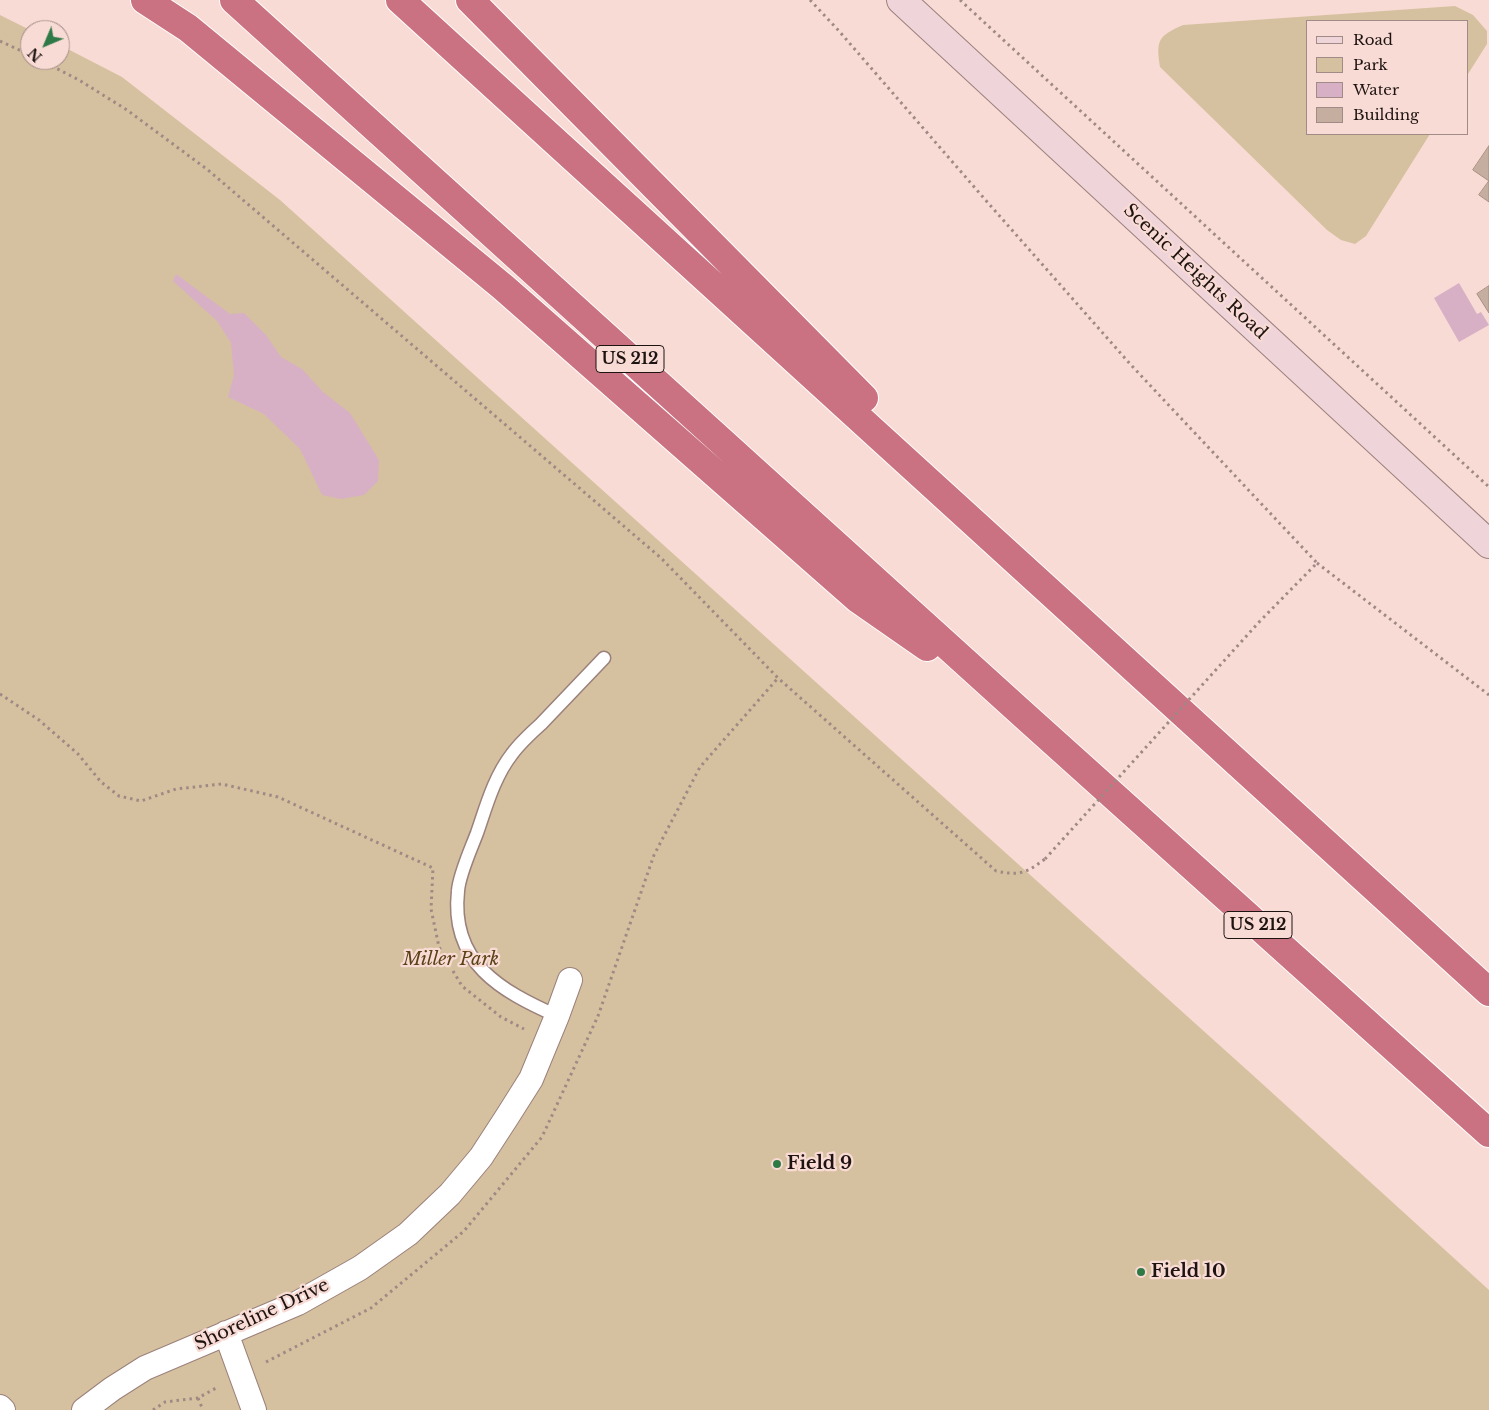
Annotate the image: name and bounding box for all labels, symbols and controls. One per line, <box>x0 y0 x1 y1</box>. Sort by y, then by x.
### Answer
north arrow <box>20 20 70 70</box>
legend <box>1306 20 1469 135</box>
text: Road <box>1353 30 1393 49</box>
text: N <box>24 44 46 66</box>
text: Park <box>1353 55 1388 74</box>
text: Water <box>1353 80 1399 99</box>
text: Building <box>1353 105 1419 124</box>
street label: Scenic Heights Road <box>1119 200 1271 344</box>
road number: US 212 <box>596 346 664 372</box>
road number: US 212 <box>1224 912 1292 938</box>
park label: Miller Park <box>403 949 499 971</box>
place label: Field 9 <box>787 1153 852 1175</box>
marker: Field 9 <box>771 1158 783 1170</box>
place label: Field 10 <box>1151 1261 1226 1283</box>
marker: Field 10 <box>1135 1266 1147 1278</box>
street label: Shoreline Drive <box>191 1274 333 1356</box>

